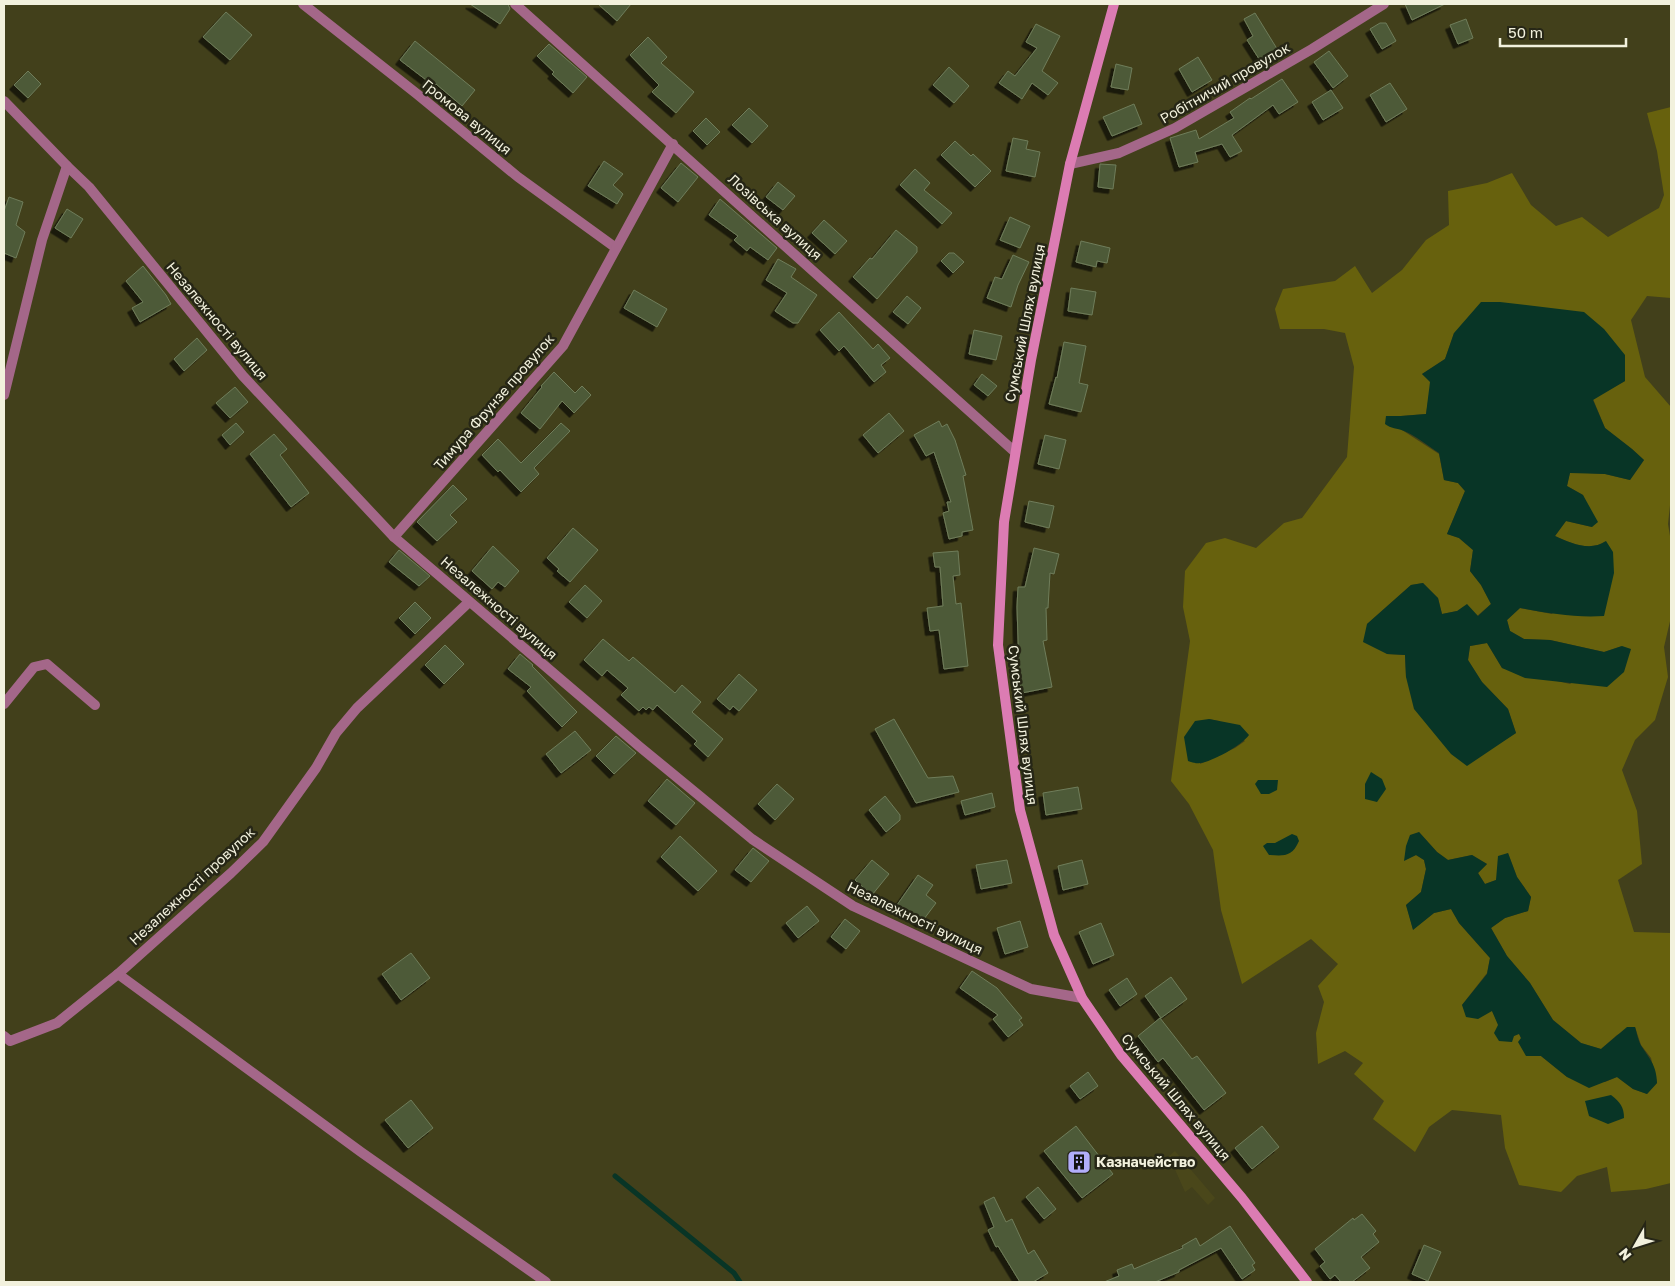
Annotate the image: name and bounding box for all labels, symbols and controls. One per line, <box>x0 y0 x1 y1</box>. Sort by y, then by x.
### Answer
scale bar <box>1500 15 1626 47</box>
text: 50 m <box>1508 23 1543 41</box>
street label: Робітничий провулок <box>1157 38 1293 127</box>
street label: Громова вулиця <box>419 75 515 158</box>
street label: Лозівська вулиця <box>725 170 826 263</box>
street label: Сумський Шлях вулиця <box>1001 242 1048 403</box>
street label: Незалежності вулиця <box>163 258 272 383</box>
street label: Тимура Фрунзе провулок <box>430 330 557 473</box>
street label: Незалежності вулиця <box>438 552 561 663</box>
street label: Сумський Шлях вулиця <box>1005 644 1042 806</box>
street label: Незалежності провулок <box>125 823 258 948</box>
street label: Незалежності вулиця <box>845 877 986 958</box>
street label: Сумський Шлях вулиця <box>1118 1030 1235 1164</box>
building icon: Казначейство <box>1066 1149 1092 1175</box>
place label: Казначейство <box>1096 1153 1195 1170</box>
north arrow <box>1610 1221 1660 1271</box>
text: N <box>1615 1245 1634 1264</box>

